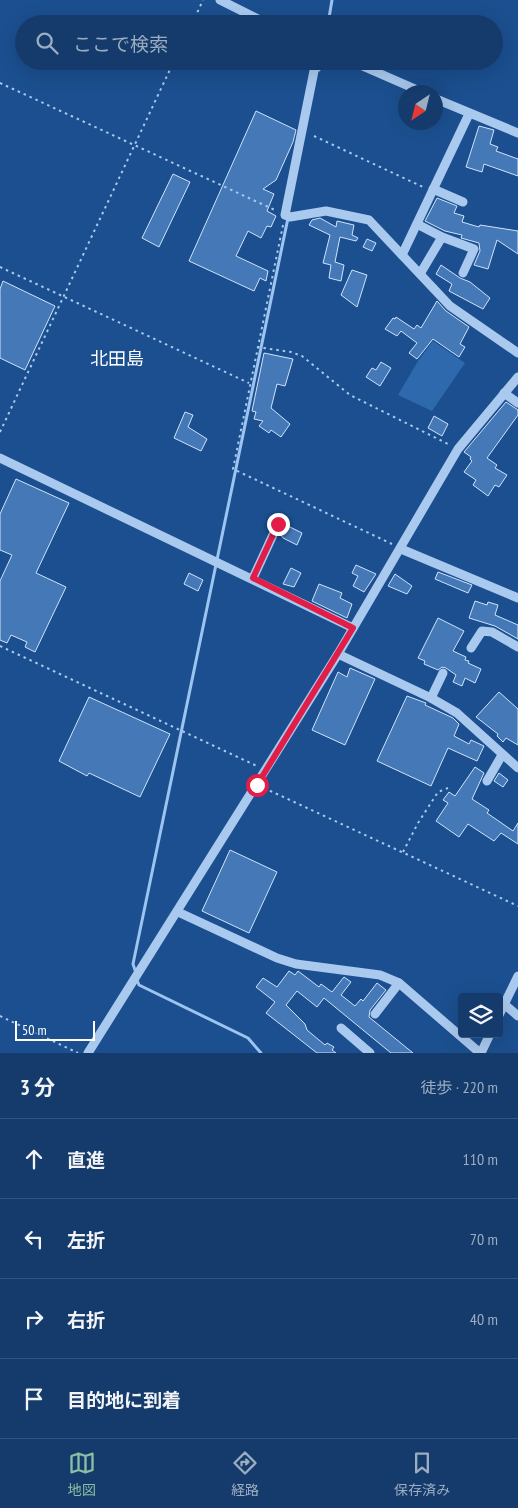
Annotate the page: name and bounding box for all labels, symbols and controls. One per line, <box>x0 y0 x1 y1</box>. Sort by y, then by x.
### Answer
search box <box>15 15 503 70</box>
icon: search <box>33 29 61 57</box>
text: ここで検索 <box>73 32 168 56</box>
north arrow <box>398 85 443 130</box>
district label: 北田島 <box>90 347 144 370</box>
route end <box>267 513 290 536</box>
route start <box>246 774 269 797</box>
map controls <box>458 993 503 1038</box>
button: layers <box>458 993 503 1038</box>
scale bar <box>15 1018 95 1041</box>
text: 50 m <box>22 1021 47 1039</box>
text: 3 分 <box>20 1074 55 1101</box>
text: 徒歩 · 220 m <box>420 1077 498 1097</box>
icon: ahead <box>20 1145 48 1173</box>
text: 直進 <box>67 1148 105 1172</box>
text: 110 m <box>463 1149 498 1169</box>
icon: left <box>20 1225 48 1253</box>
text: 左折 <box>67 1228 105 1252</box>
text: 70 m <box>470 1229 498 1249</box>
icon: right <box>20 1305 48 1333</box>
text: 右折 <box>67 1308 105 1332</box>
text: 40 m <box>470 1309 498 1329</box>
icon: arrive <box>20 1385 48 1413</box>
text: 目的地に到着 <box>67 1388 181 1412</box>
tab: 地図 <box>68 1449 96 1499</box>
tab: 経路 <box>231 1449 259 1499</box>
tab: 保存済み <box>394 1449 450 1499</box>

